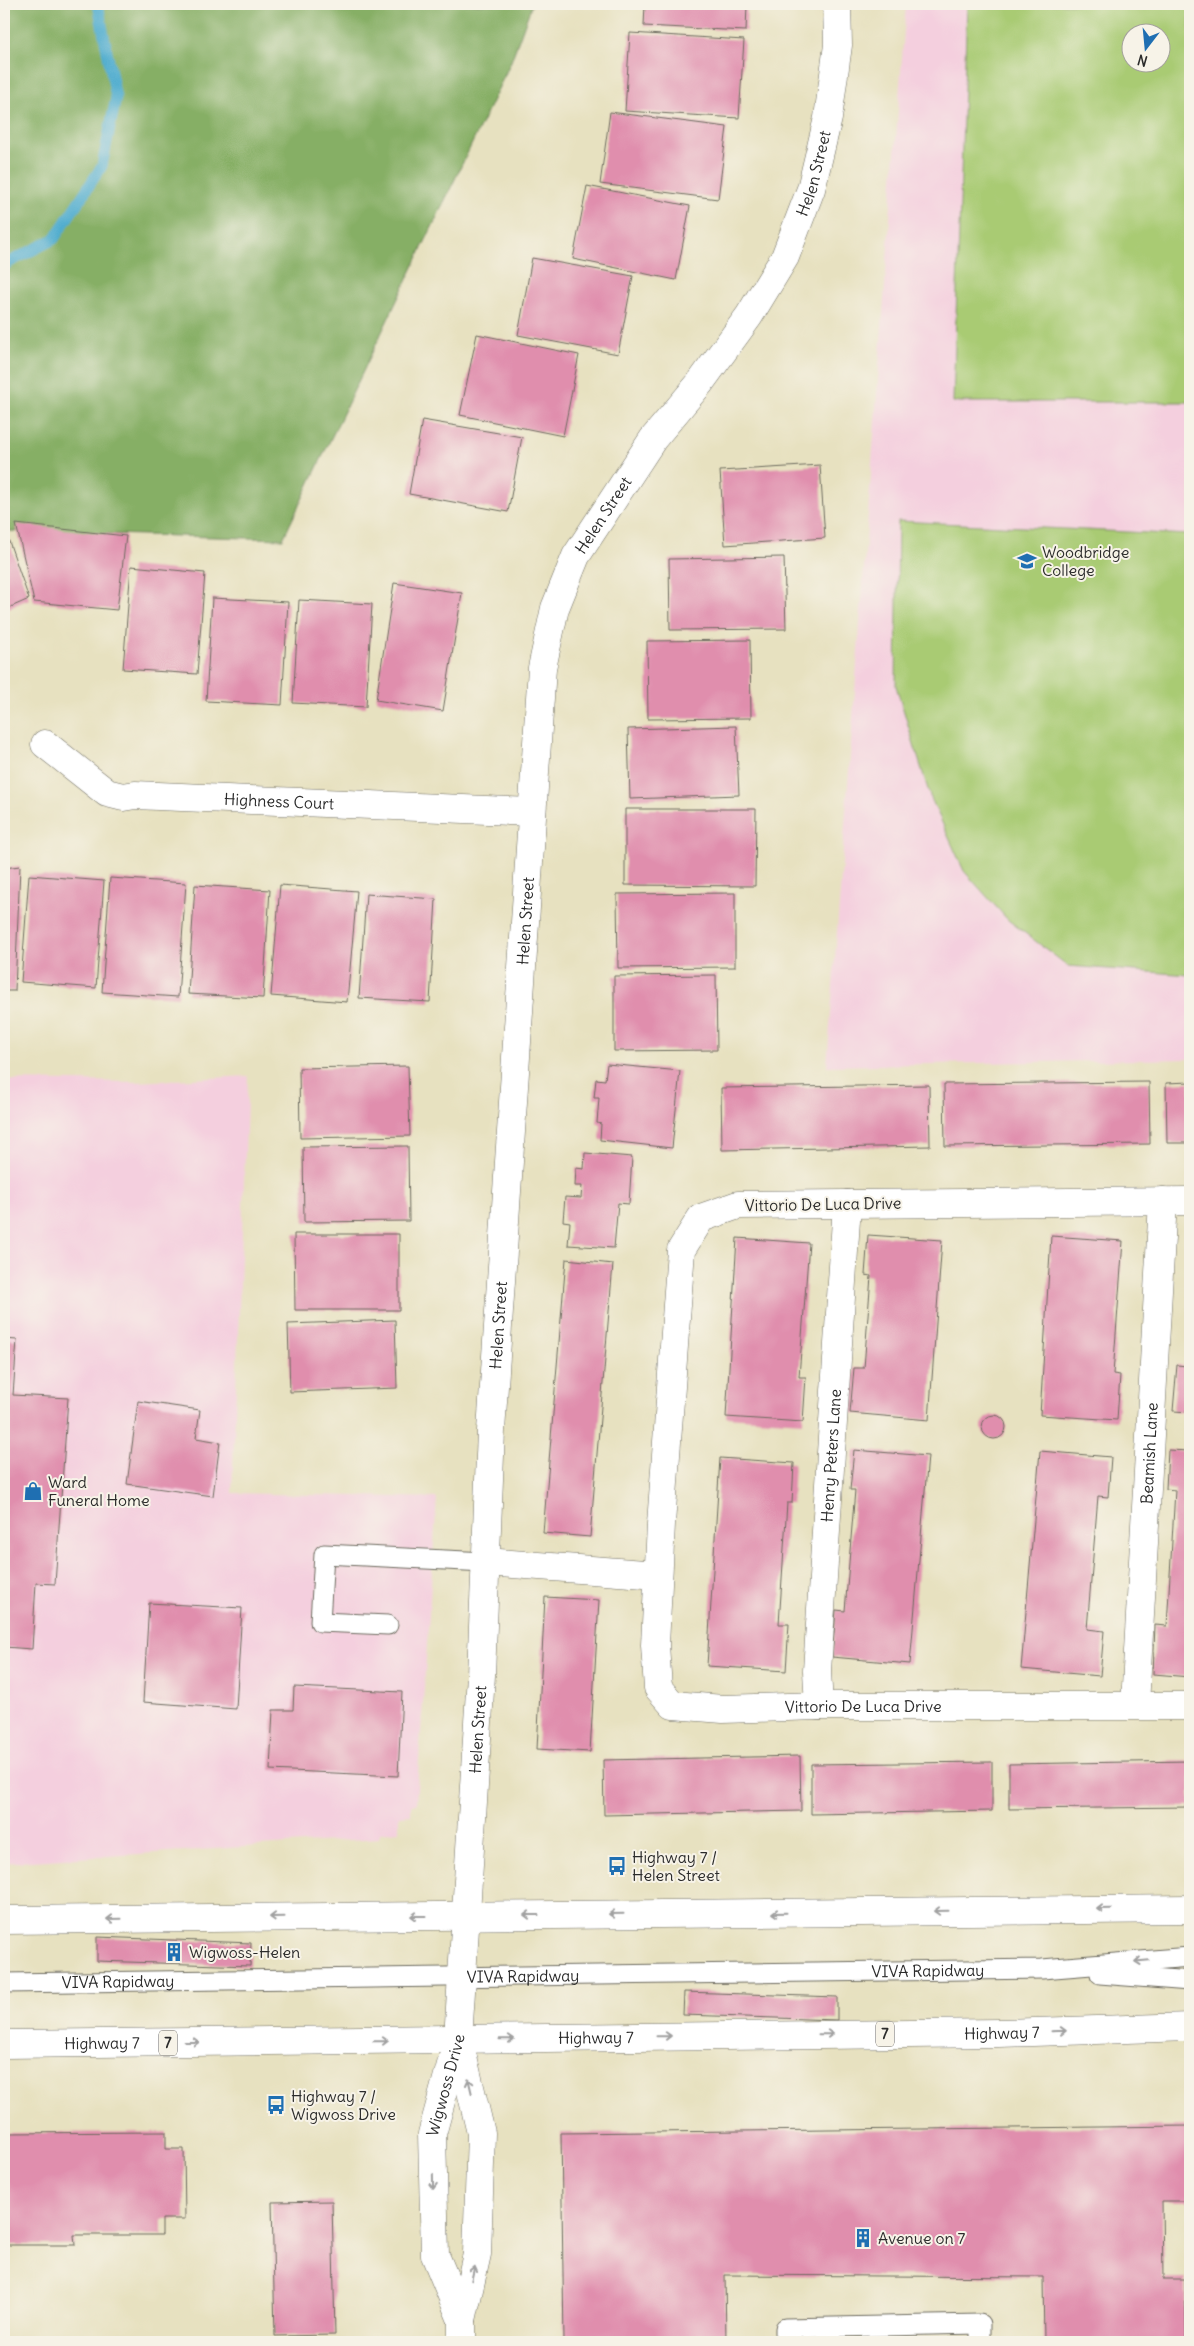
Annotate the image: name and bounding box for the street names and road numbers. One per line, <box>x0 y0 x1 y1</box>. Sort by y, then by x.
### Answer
street label: Helen Street <box>792 128 835 219</box>
street label: Helen Street <box>570 472 636 557</box>
street label: Highness Court <box>224 789 335 814</box>
street label: Helen Street <box>512 876 538 966</box>
street label: Vittorio De Luca Drive <box>745 1193 901 1215</box>
street label: Helen Street <box>485 1280 511 1370</box>
street label: Henry Peters Lane <box>817 1388 845 1523</box>
street label: Beamish Lane <box>1136 1402 1162 1505</box>
street label: Helen Street <box>465 1684 490 1774</box>
street label: Vittorio De Luca Drive <box>784 1696 942 1717</box>
street label: VIVA Rapidway <box>871 1960 984 1981</box>
street label: VIVA Rapidway <box>466 1965 579 1987</box>
street label: VIVA Rapidway <box>61 1971 175 1992</box>
road number: 7 <box>876 2022 894 2046</box>
street label: Highway 7 <box>964 2022 1040 2043</box>
street label: Highway 7 <box>558 2027 634 2048</box>
road number: 7 <box>159 2030 177 2056</box>
street label: Highway 7 <box>64 2032 140 2053</box>
street label: Wigwoss Drive <box>422 2034 468 2138</box>

